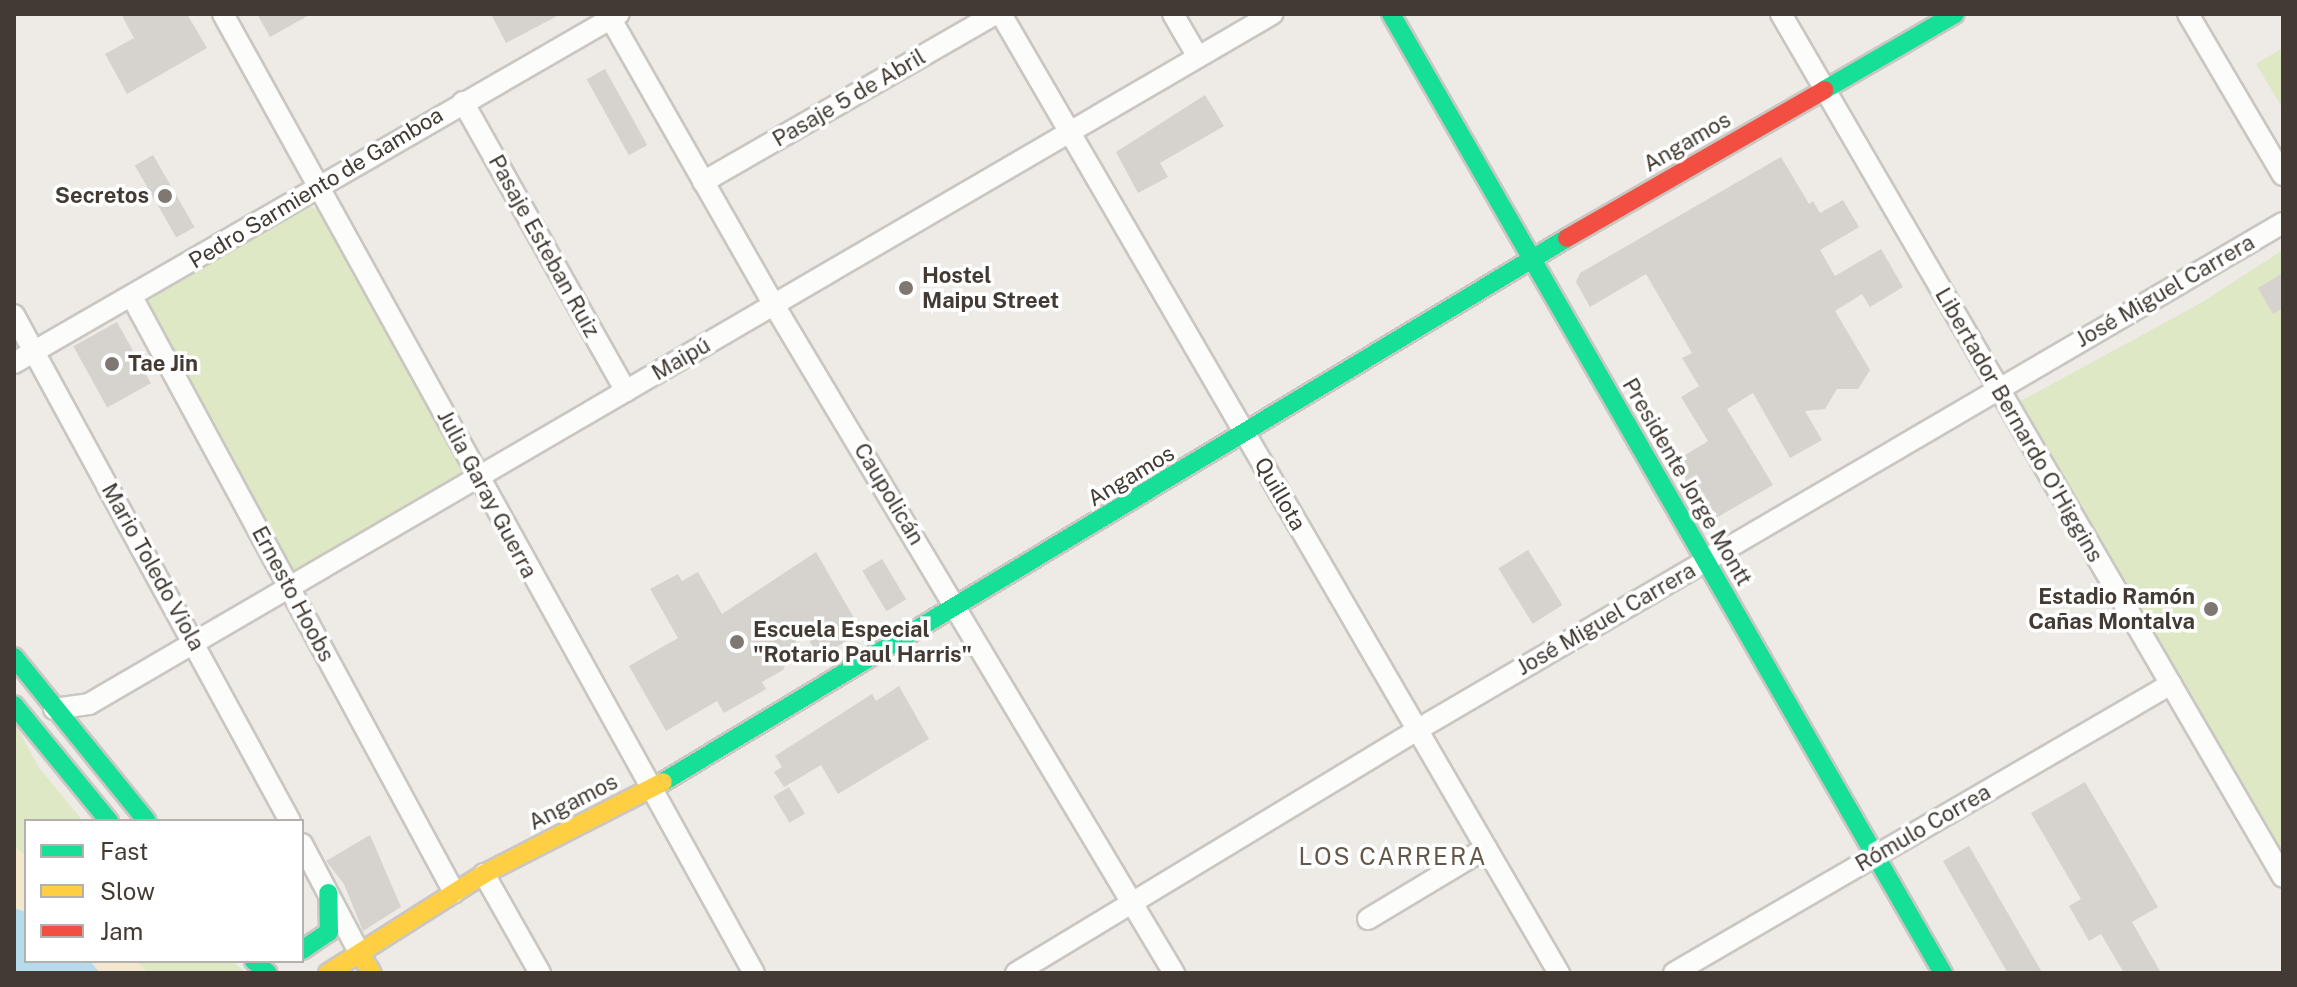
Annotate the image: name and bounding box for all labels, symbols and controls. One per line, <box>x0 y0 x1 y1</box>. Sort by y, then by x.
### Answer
street label: Pasaje 5 de Abril <box>768 43 930 153</box>
street label: Pedro Sarmiento de Gamboa <box>184 101 448 275</box>
street label: Angamos <box>1639 106 1735 178</box>
street label: Pasaje Esteban Ruiz <box>483 150 605 342</box>
place label: Secretos <box>55 183 149 209</box>
marker: Secretos <box>156 187 174 205</box>
street label: José Miguel Carrera <box>2071 229 2259 353</box>
place label: Hostel Maipu Street <box>922 262 1059 314</box>
marker: Hostel Maipu Street <box>897 279 915 297</box>
street label: Libertador Bernardo O'Higgins <box>1929 283 2109 567</box>
street label: Maipú <box>647 332 715 386</box>
place label: Tae Jin <box>128 351 198 377</box>
marker: Tae Jin <box>103 355 121 373</box>
street label: Presidente Jorge Montt <box>1617 373 1757 591</box>
street label: Julia Garay Guerra <box>432 405 542 583</box>
street label: Caupolicán <box>848 438 930 550</box>
street label: Angamos <box>1083 440 1179 512</box>
street label: Quillota <box>1249 453 1311 535</box>
street label: Mario Toledo Viola <box>96 478 210 656</box>
street label: Ernesto Hoobs <box>246 522 340 666</box>
street label: José Miguel Carrera <box>1512 557 1700 681</box>
place label: Estadio Ramón Cañas Montalva <box>2028 583 2195 634</box>
marker: Estadio Ramón Cañas Montalva <box>2202 600 2220 618</box>
place label: Escuela Especial "Rotario Paul Harris" <box>753 616 972 668</box>
marker: Escuela Especial "Rotario Paul Harris" <box>728 633 746 651</box>
street label: Angamos <box>524 768 622 836</box>
street label: Rómulo Correa <box>1851 779 1995 877</box>
legend <box>24 819 304 963</box>
text: Fast <box>100 837 148 865</box>
district label: LOS CARRERA <box>1299 843 1487 871</box>
text: Slow <box>100 877 155 905</box>
text: Jam <box>100 917 143 945</box>

